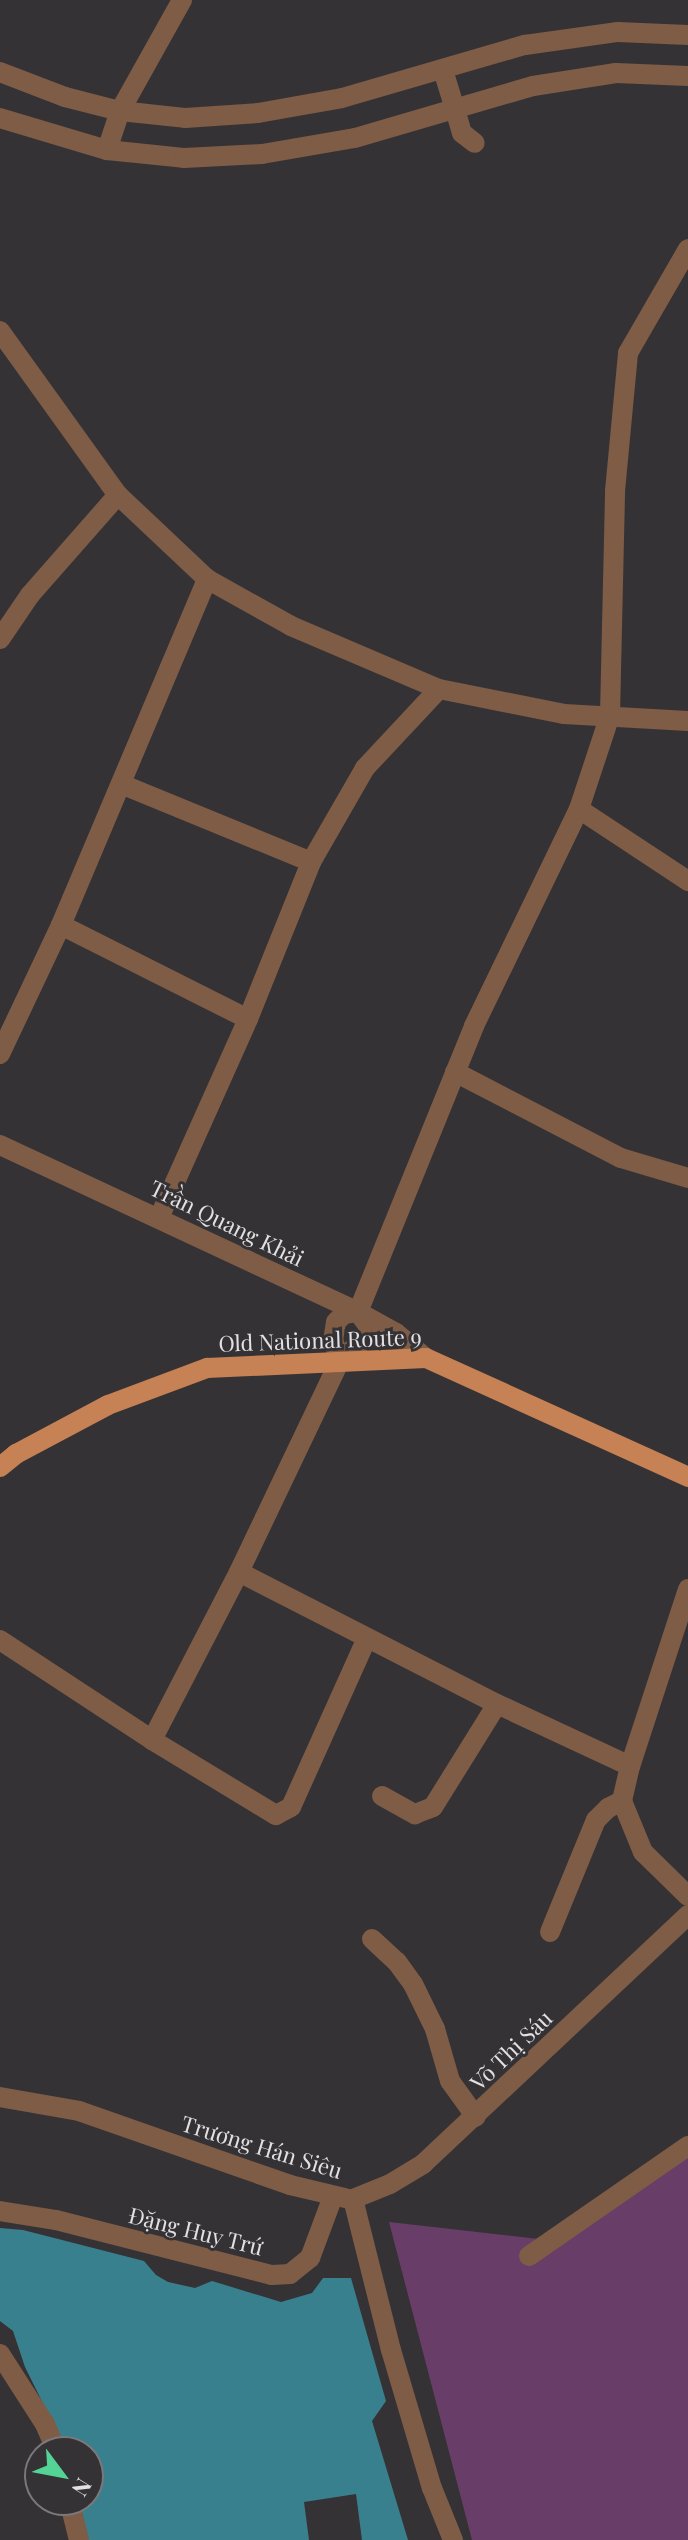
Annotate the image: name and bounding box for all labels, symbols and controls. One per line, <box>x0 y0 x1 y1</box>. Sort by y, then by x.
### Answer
street label: Trần Quang Khải <box>146 1174 308 1272</box>
street label: Old National Route 9 <box>218 1323 422 1357</box>
street label: Võ Thị Sáu <box>464 2004 558 2096</box>
street label: Trương Hán Siêu <box>178 2110 346 2184</box>
street label: Đặng Huy Trứ <box>125 2201 267 2261</box>
north arrow <box>24 2436 104 2516</box>
text: N <box>66 2473 100 2502</box>

